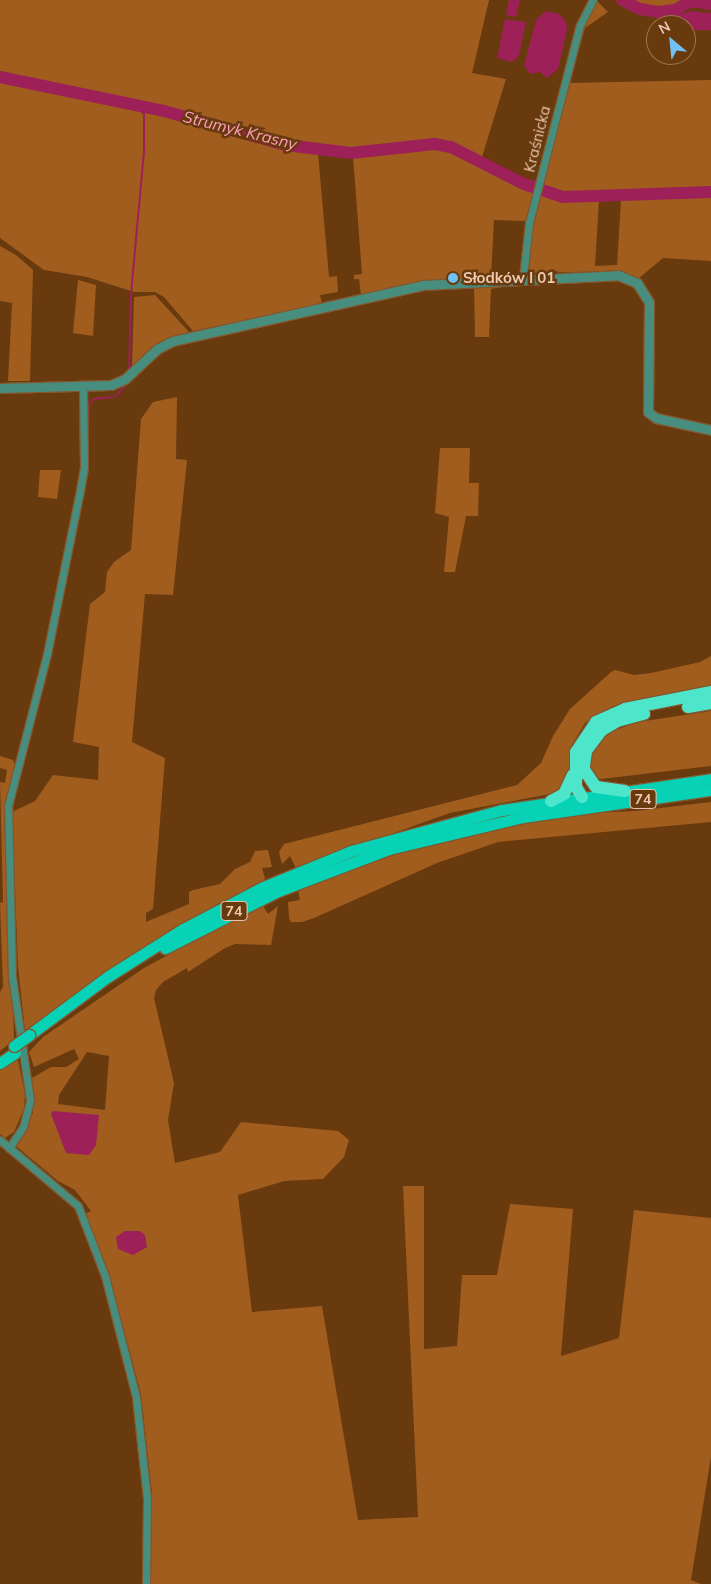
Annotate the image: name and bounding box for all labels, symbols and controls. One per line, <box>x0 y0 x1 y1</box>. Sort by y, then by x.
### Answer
north arrow <box>646 15 696 65</box>
text: N <box>656 17 673 38</box>
street label: Kraśnicka <box>520 104 554 174</box>
water label: Strumyk Krasny <box>181 107 299 153</box>
place label: Słodków I 01 <box>463 269 555 287</box>
marker: Słodków I 01 <box>447 272 459 284</box>
road number: 74 <box>629 788 657 811</box>
road number: 74 <box>220 899 248 922</box>

